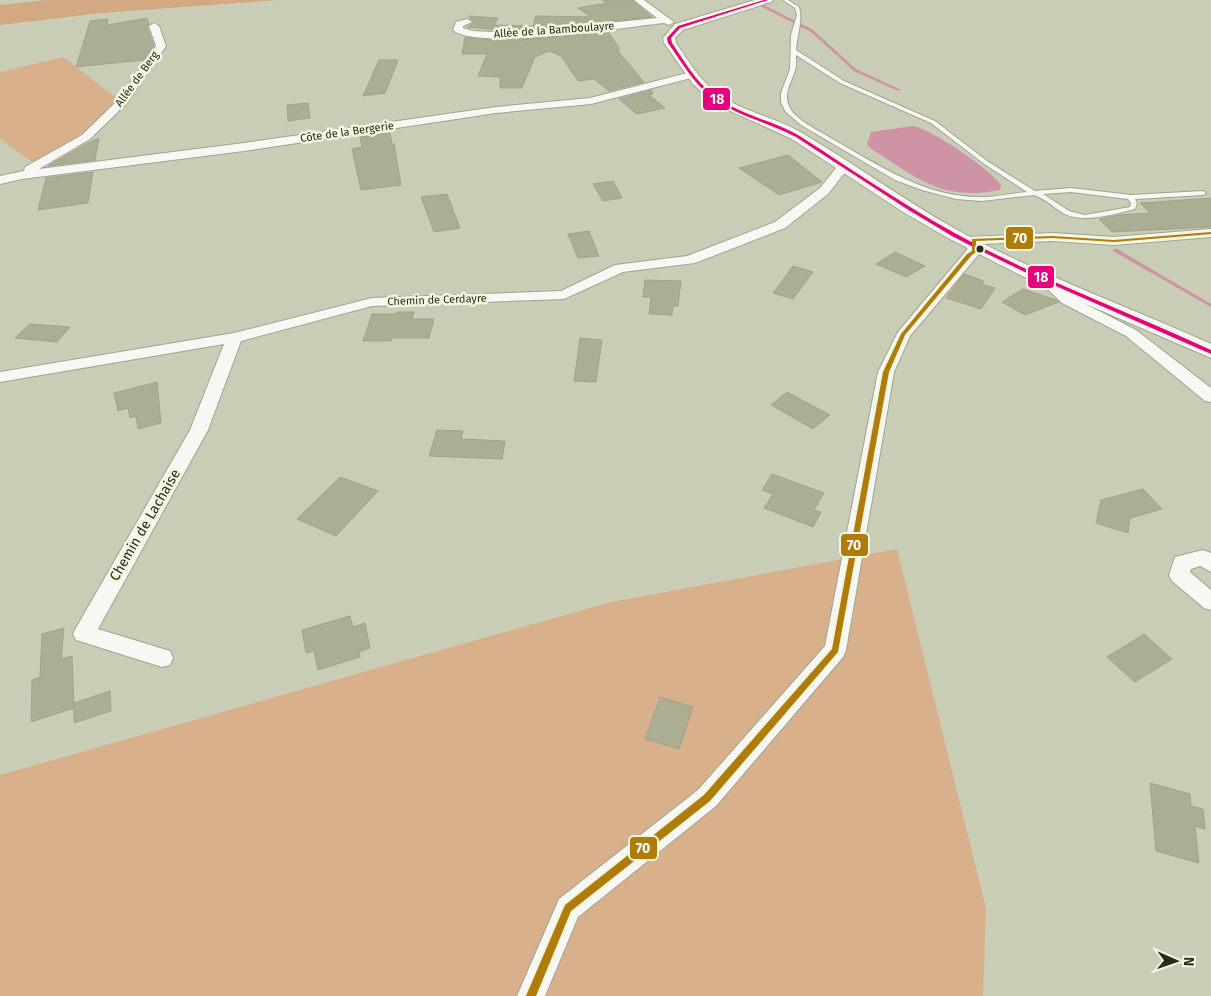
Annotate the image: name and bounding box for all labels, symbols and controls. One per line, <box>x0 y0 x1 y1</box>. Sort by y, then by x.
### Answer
street label: Allée de la Bamboulayre <box>493 19 615 41</box>
street label: Allée de Berg <box>112 48 162 109</box>
line badge: 18 <box>702 87 731 111</box>
text: 18 <box>710 91 724 108</box>
street label: Côte de la Bergerie <box>299 119 395 145</box>
line badge: 70 <box>1005 226 1034 250</box>
text: 70 <box>1013 230 1027 247</box>
unlabelled marker <box>975 244 985 254</box>
line badge: 18 <box>1027 265 1055 289</box>
text: 18 <box>1034 269 1048 286</box>
street label: Chemin de Cerdayre <box>387 292 487 308</box>
street label: Chemin de Lachaise <box>106 466 184 584</box>
line badge: 70 <box>840 533 869 557</box>
text: 70 <box>847 537 861 554</box>
line badge: 70 <box>629 836 658 860</box>
text: 70 <box>636 840 650 857</box>
north arrow <box>1151 936 1201 986</box>
text: N <box>1180 956 1197 966</box>

